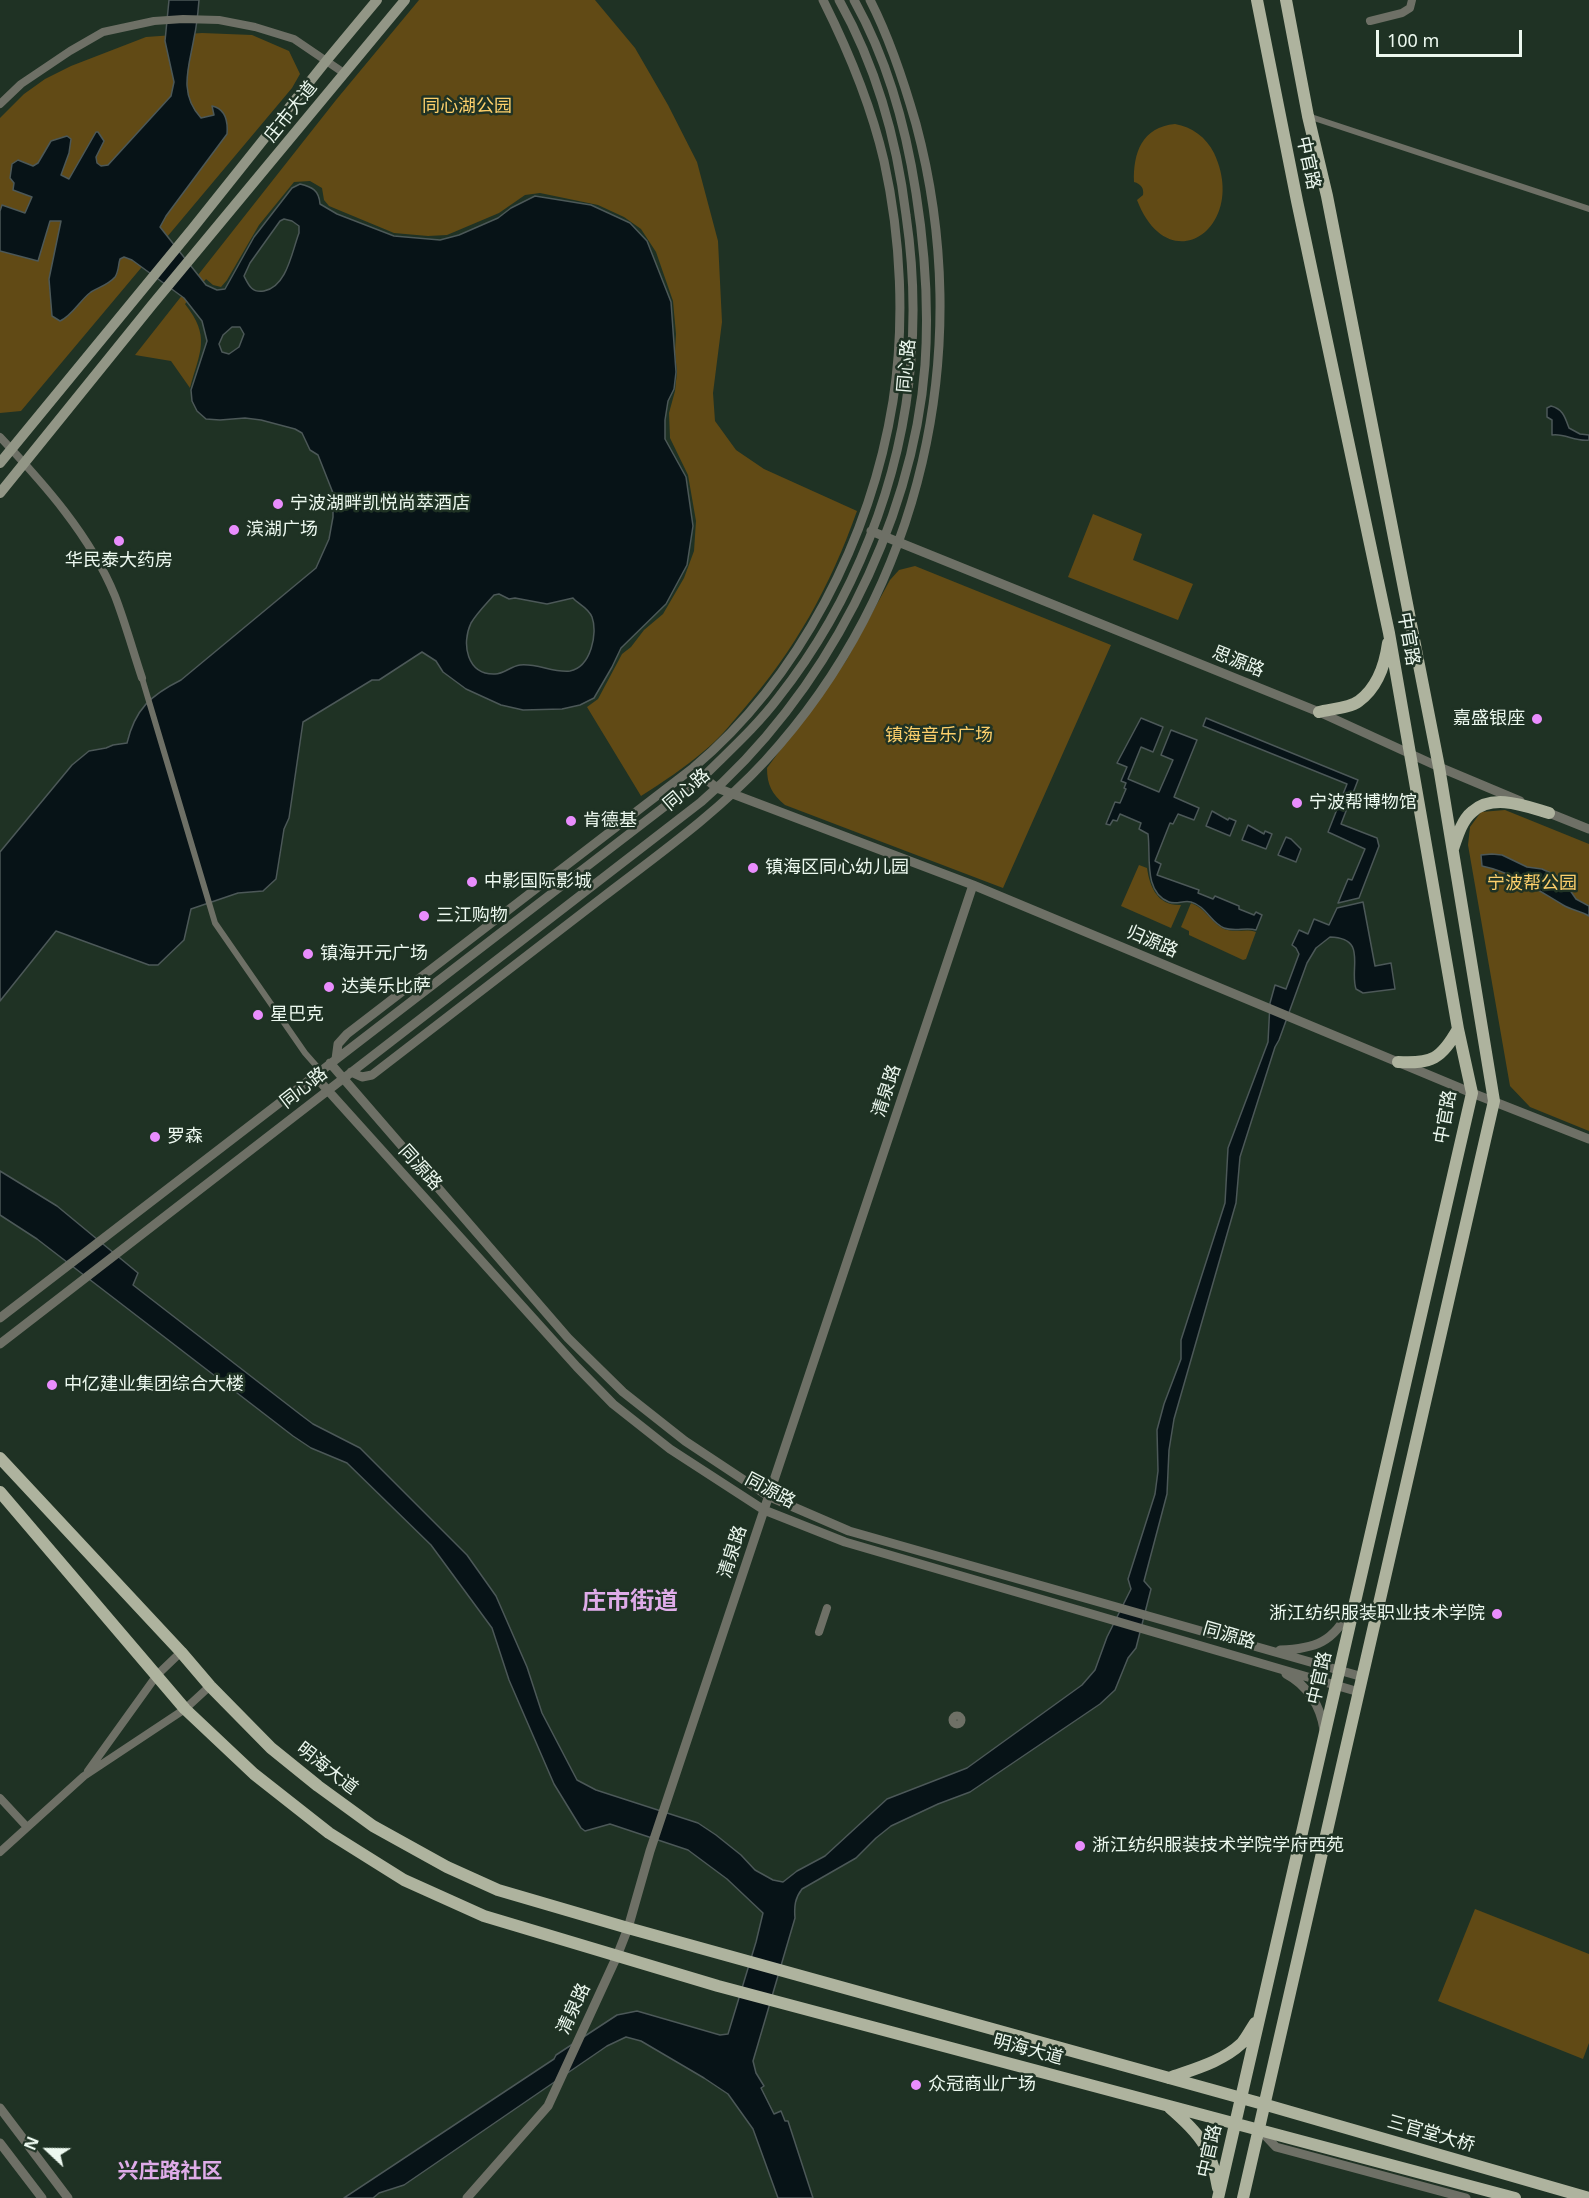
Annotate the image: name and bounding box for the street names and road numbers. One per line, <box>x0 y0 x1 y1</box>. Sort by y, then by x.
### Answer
street label: 庄市大道 <box>260 77 322 147</box>
street label: 中官路 <box>1292 134 1324 192</box>
street label: 同心路 <box>894 338 920 394</box>
street label: 中官路 <box>1393 611 1423 667</box>
street label: 思源路 <box>1209 642 1267 682</box>
street label: 同心路 <box>659 764 715 816</box>
street label: 归源路 <box>1123 922 1181 962</box>
street label: 清泉路 <box>868 1062 906 1120</box>
street label: 同心路 <box>276 1063 332 1113</box>
street label: 中官路 <box>1431 1089 1461 1145</box>
street label: 同源路 <box>394 1141 446 1195</box>
street label: 同源路 <box>741 1469 799 1513</box>
street label: 清泉路 <box>714 1523 752 1581</box>
street label: 同源路 <box>1200 1618 1258 1654</box>
street label: 中官路 <box>1303 1649 1337 1707</box>
street label: 明海大道 <box>292 1738 362 1800</box>
street label: 清泉路 <box>553 1980 595 2038</box>
street label: 明海大道 <box>990 2030 1066 2070</box>
street label: 三官堂大桥 <box>1385 2111 1477 2157</box>
street label: 中官路 <box>1193 2122 1227 2180</box>

